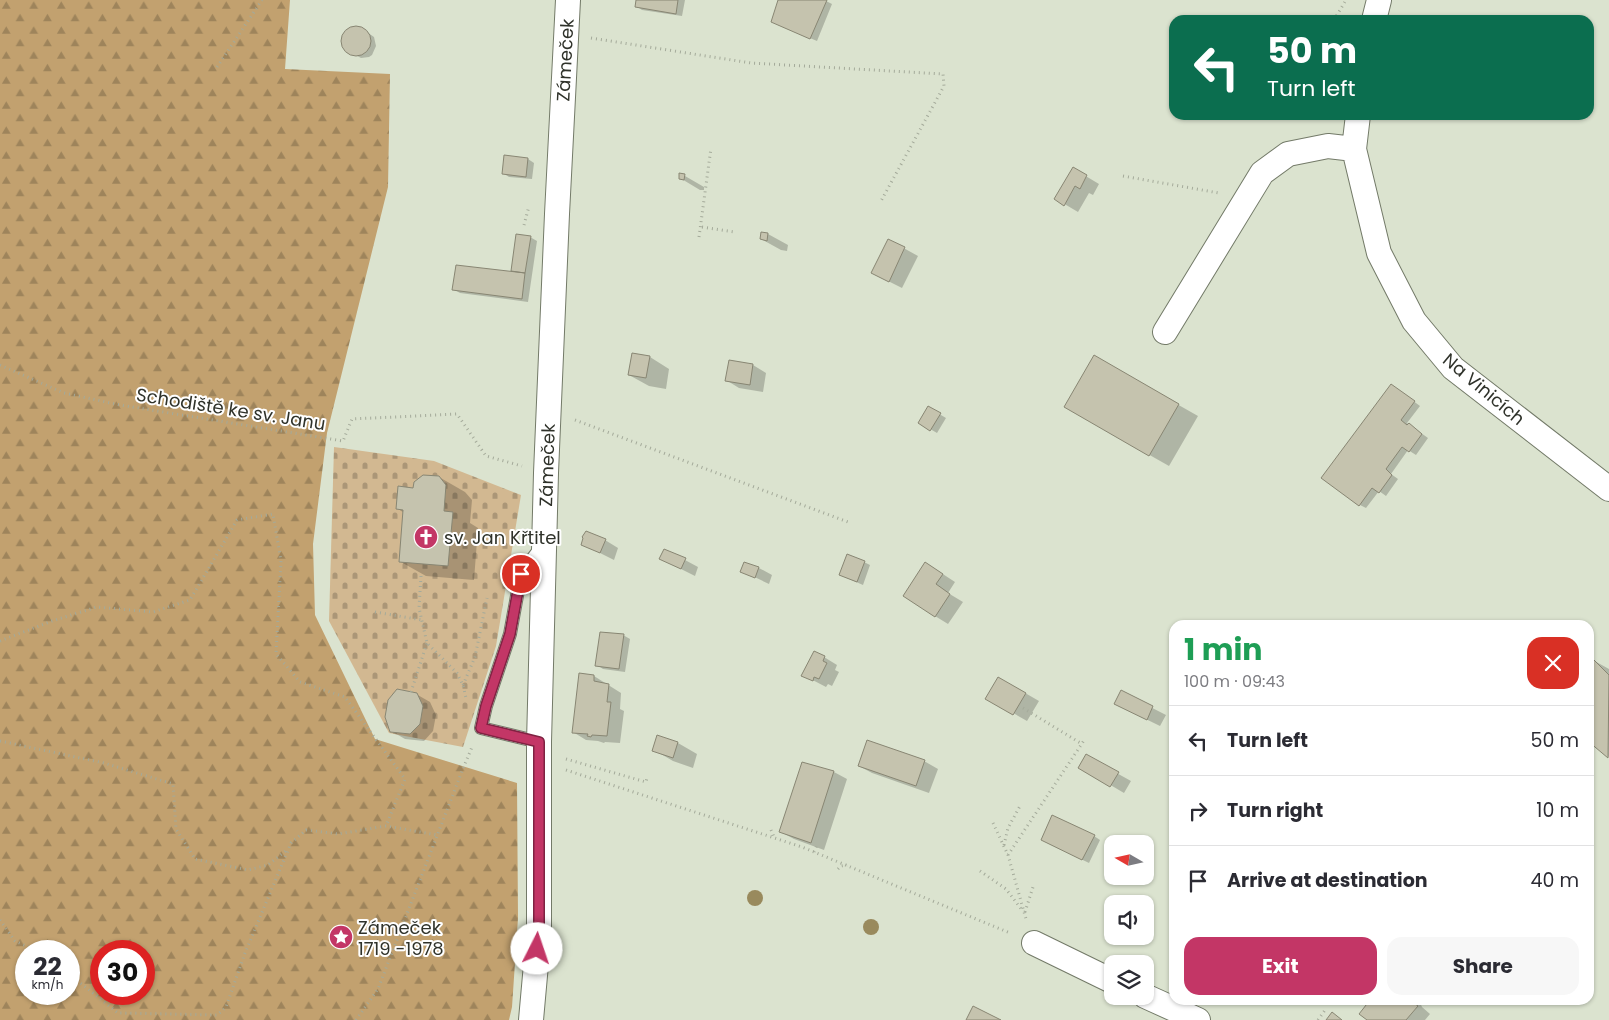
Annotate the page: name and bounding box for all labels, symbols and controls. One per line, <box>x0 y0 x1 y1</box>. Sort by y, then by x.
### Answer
street label: Zámeček <box>550 17 580 102</box>
text: 50 m <box>1267 26 1357 75</box>
icon: left <box>1184 35 1249 100</box>
text: Turn left <box>1267 73 1355 104</box>
street label: Na Vinicích <box>1438 347 1530 431</box>
street label: Schodiště ke sv. Janu <box>135 382 327 436</box>
street label: Zámeček <box>533 422 561 507</box>
church icon: sv. Jan Křtitel <box>413 524 439 550</box>
place label: sv. Jan Křtitel <box>444 525 561 550</box>
pin <box>500 553 542 595</box>
icon: arrive <box>507 560 535 588</box>
text: 1 min <box>1184 628 1262 671</box>
button: close <box>1527 637 1579 689</box>
text: 100 m · 09:43 <box>1184 670 1285 693</box>
icon: left <box>1184 727 1212 755</box>
text: Turn left <box>1227 727 1308 754</box>
text: 50 m <box>1530 727 1579 754</box>
icon: right <box>1184 797 1212 825</box>
text: Turn right <box>1227 797 1323 824</box>
text: 10 m <box>1536 797 1579 824</box>
north arrow <box>1104 835 1154 885</box>
map controls <box>1104 835 1154 1005</box>
icon: arrive <box>1184 867 1212 895</box>
text: Arrive at destination <box>1227 867 1428 894</box>
text: 40 m <box>1530 867 1579 894</box>
button: sound <box>1104 895 1154 945</box>
place label: Zámeček 1719 -1978 <box>358 915 444 961</box>
position arrow <box>510 922 562 974</box>
place icon: Zámeček 1719 -1978 <box>328 924 354 950</box>
button: Exit <box>1184 937 1377 995</box>
button: Share <box>1387 937 1579 995</box>
speed limit sign: 30 <box>90 940 155 1005</box>
text: 22 <box>33 949 62 984</box>
button: layers <box>1104 955 1154 1005</box>
text: km/h <box>32 976 63 993</box>

